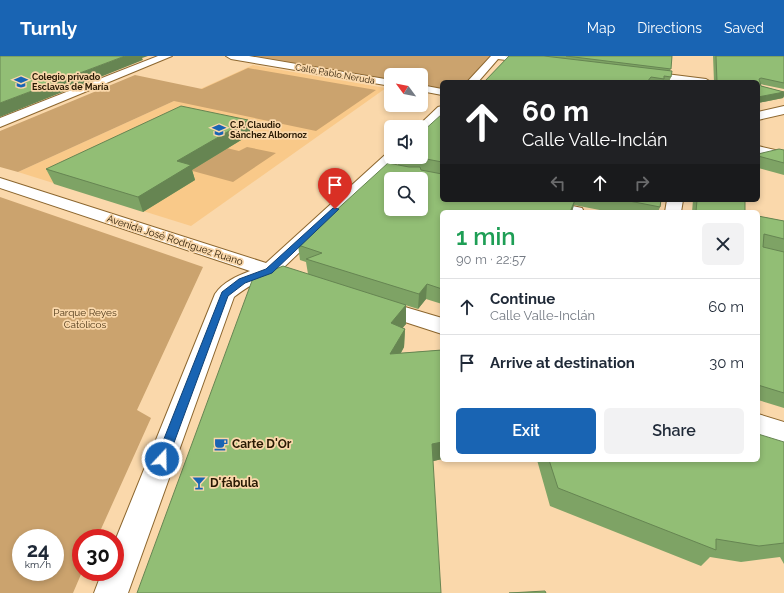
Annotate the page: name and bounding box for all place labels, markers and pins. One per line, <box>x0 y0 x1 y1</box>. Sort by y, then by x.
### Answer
place label: Colegio privado Esclavas de María <box>32 72 109 92</box>
school or university icon: Colegio privado Esclavas de María <box>13 74 29 90</box>
place label: C.P. Claudio Sánchez Albornoz <box>230 120 308 140</box>
school or university icon: C.P. Claudio Sánchez Albornoz <box>211 122 227 138</box>
pin <box>318 168 352 209</box>
cafe icon: Carte D'Or <box>213 436 229 452</box>
place label: Carte D'Or <box>232 437 292 451</box>
bar icon: D'fábula <box>191 475 207 491</box>
place label: D'fábula <box>210 476 259 490</box>

